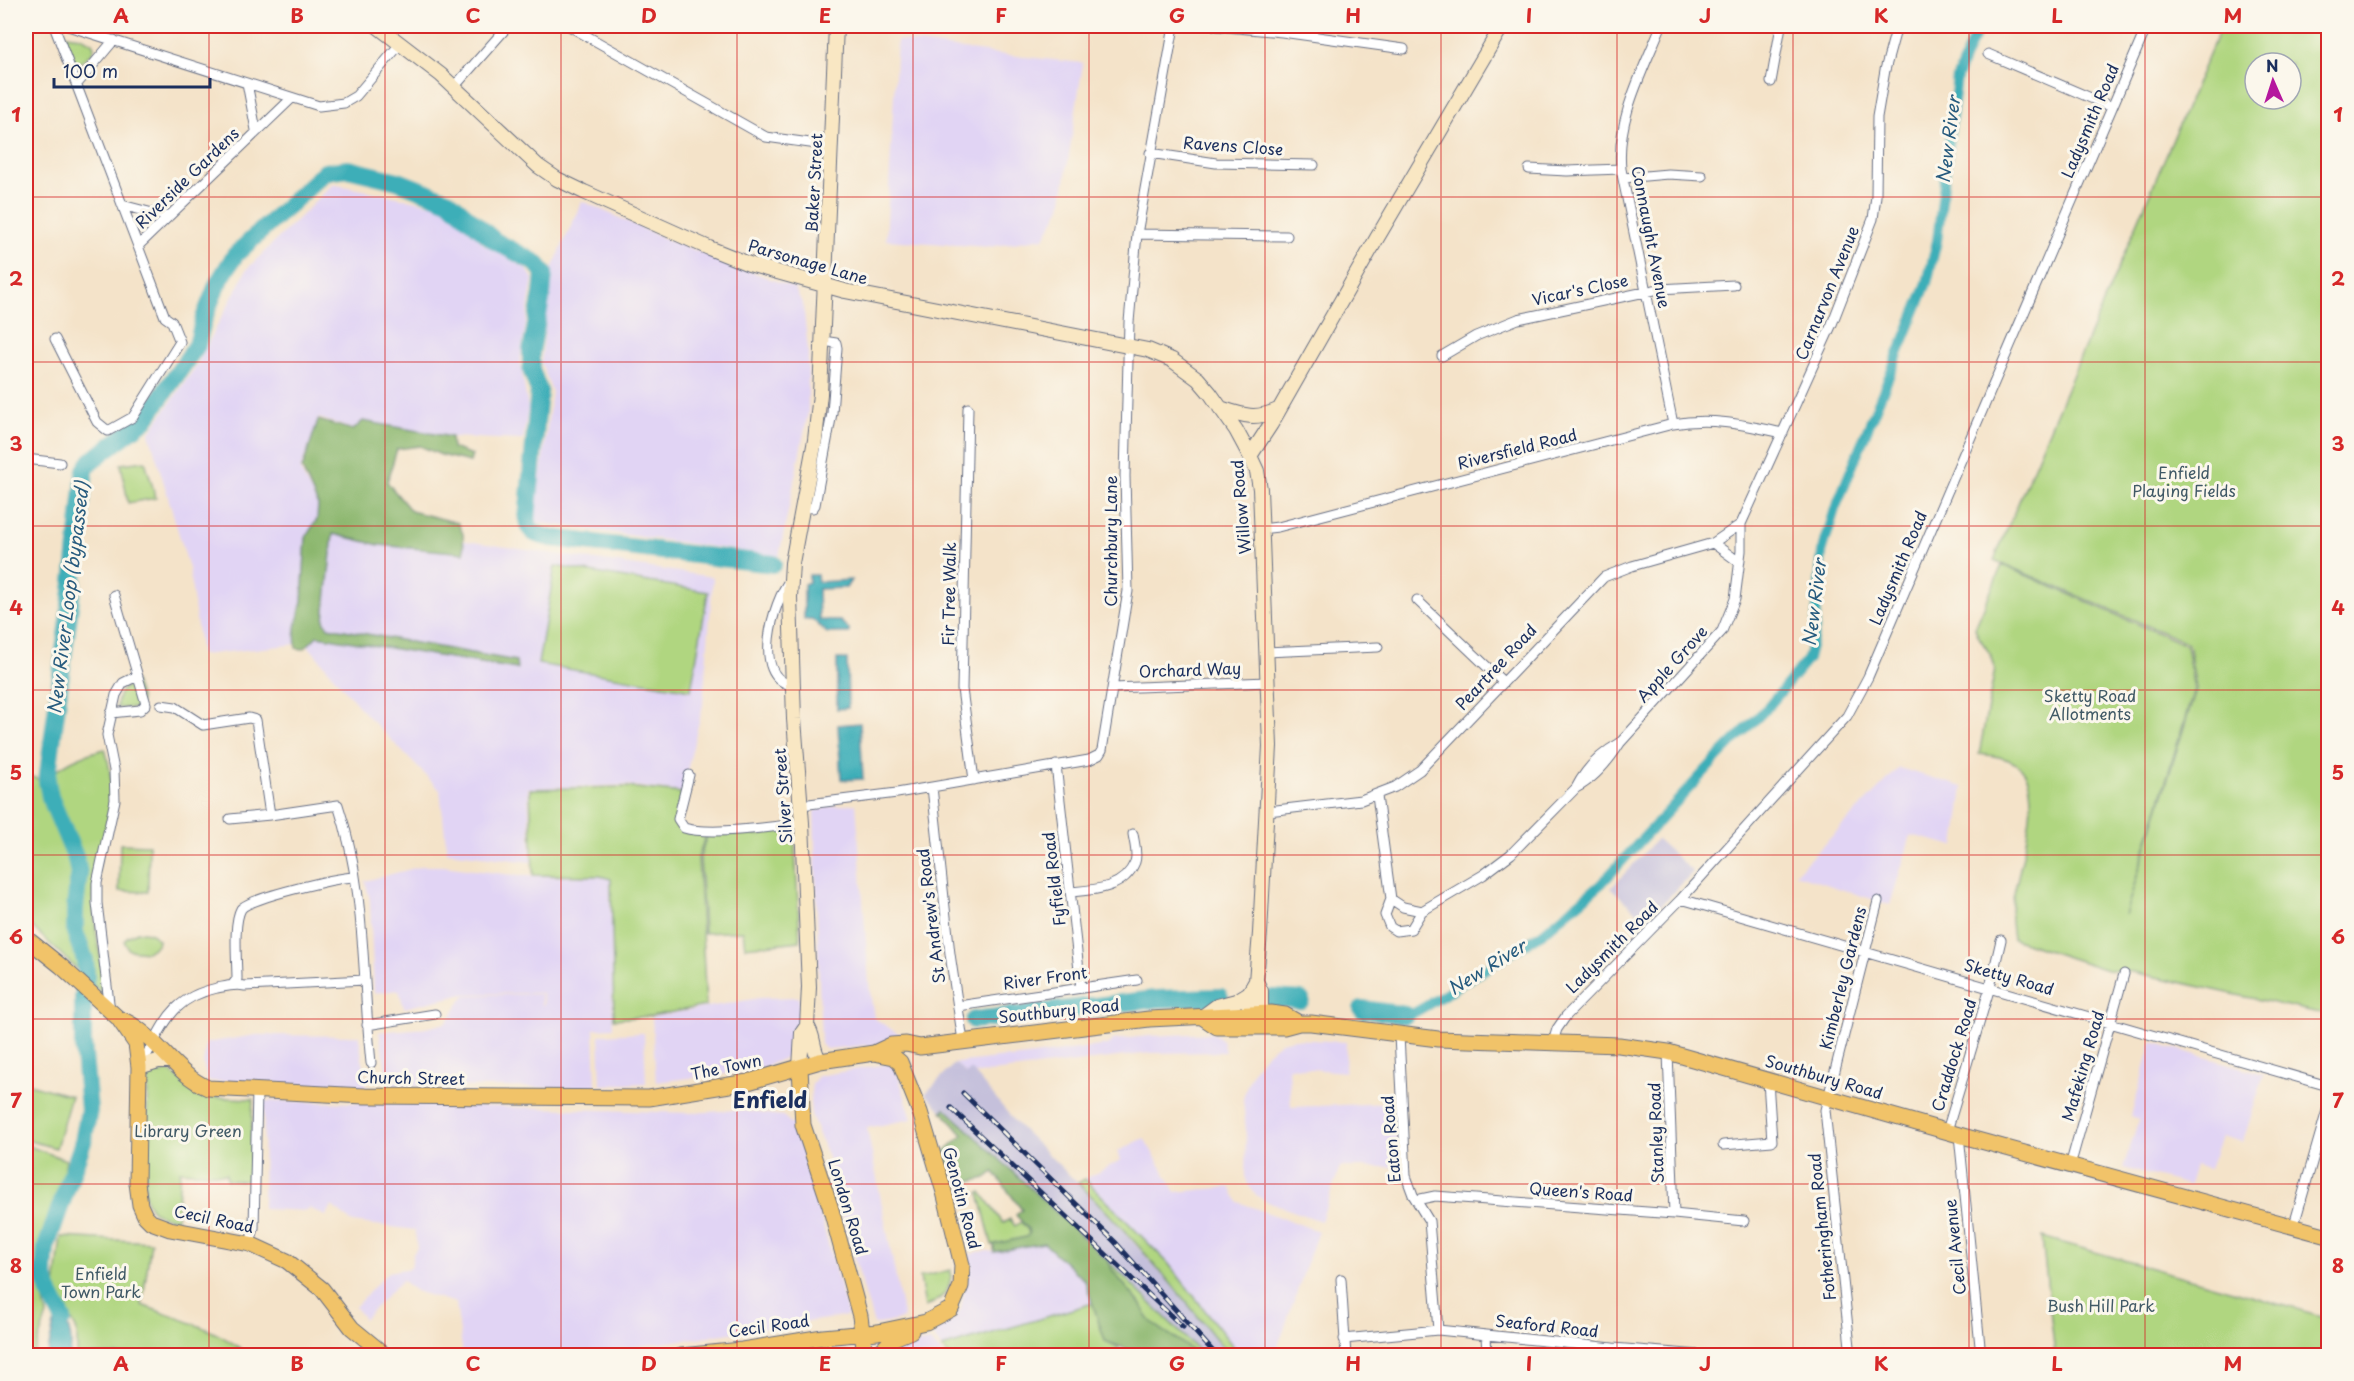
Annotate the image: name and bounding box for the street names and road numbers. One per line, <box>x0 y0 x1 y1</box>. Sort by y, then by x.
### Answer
street label: Ladysmith Road <box>2054 60 2124 182</box>
street label: Riverside Gardens <box>129 121 244 233</box>
street label: Ravens Close <box>1182 130 1284 160</box>
street label: Baker Street <box>798 132 828 233</box>
street label: Connaught Avenue <box>1626 164 1678 310</box>
street label: Carnarvon Avenue <box>1788 222 1864 363</box>
street label: Parsonage Lane <box>745 232 871 290</box>
street label: Vicar's Close <box>1529 267 1630 311</box>
street label: Riversfield Road <box>1454 422 1579 474</box>
street label: Willow Road <box>1224 459 1256 555</box>
street label: Churchbury Lane <box>1098 475 1122 607</box>
street label: Ladysmith Road <box>1862 507 1932 629</box>
street label: Fir Tree Walk <box>935 542 961 646</box>
street label: Peartree Road <box>1449 618 1541 715</box>
street label: Apple Grove <box>1630 620 1712 707</box>
street label: Orchard Way <box>1138 655 1242 683</box>
street label: Silver Street <box>767 747 797 845</box>
street label: Fyfield Road <box>1035 831 1071 928</box>
street label: St Andrew's Road <box>910 847 950 985</box>
street label: Ladysmith Road <box>1560 895 1663 998</box>
street label: Kimberley Gardens <box>1813 904 1871 1052</box>
street label: Sketty Road <box>1962 952 2057 1000</box>
street label: River Front <box>1001 959 1089 995</box>
street label: Southbury Road <box>997 992 1121 1028</box>
street label: Craddock Road <box>1924 995 1982 1114</box>
street label: Mafeking Road <box>2055 1007 2109 1124</box>
street label: The Town <box>688 1047 763 1085</box>
street label: Southbury Road <box>1763 1048 1886 1104</box>
street label: Church Street <box>357 1064 466 1090</box>
street label: Stanley Road <box>1641 1082 1669 1184</box>
street label: Eaton Road <box>1374 1094 1406 1184</box>
street label: Genotin Road <box>938 1144 988 1252</box>
street label: Fotheringham Road <box>1801 1152 1841 1302</box>
street label: London Road <box>823 1156 875 1258</box>
street label: Queen's Road <box>1528 1175 1634 1207</box>
street label: Cecil Road <box>172 1198 257 1238</box>
street label: Cecil Avenue <box>1937 1198 1971 1296</box>
street label: Cecil Road <box>727 1307 811 1343</box>
street label: Seaford Road <box>1494 1308 1600 1342</box>

